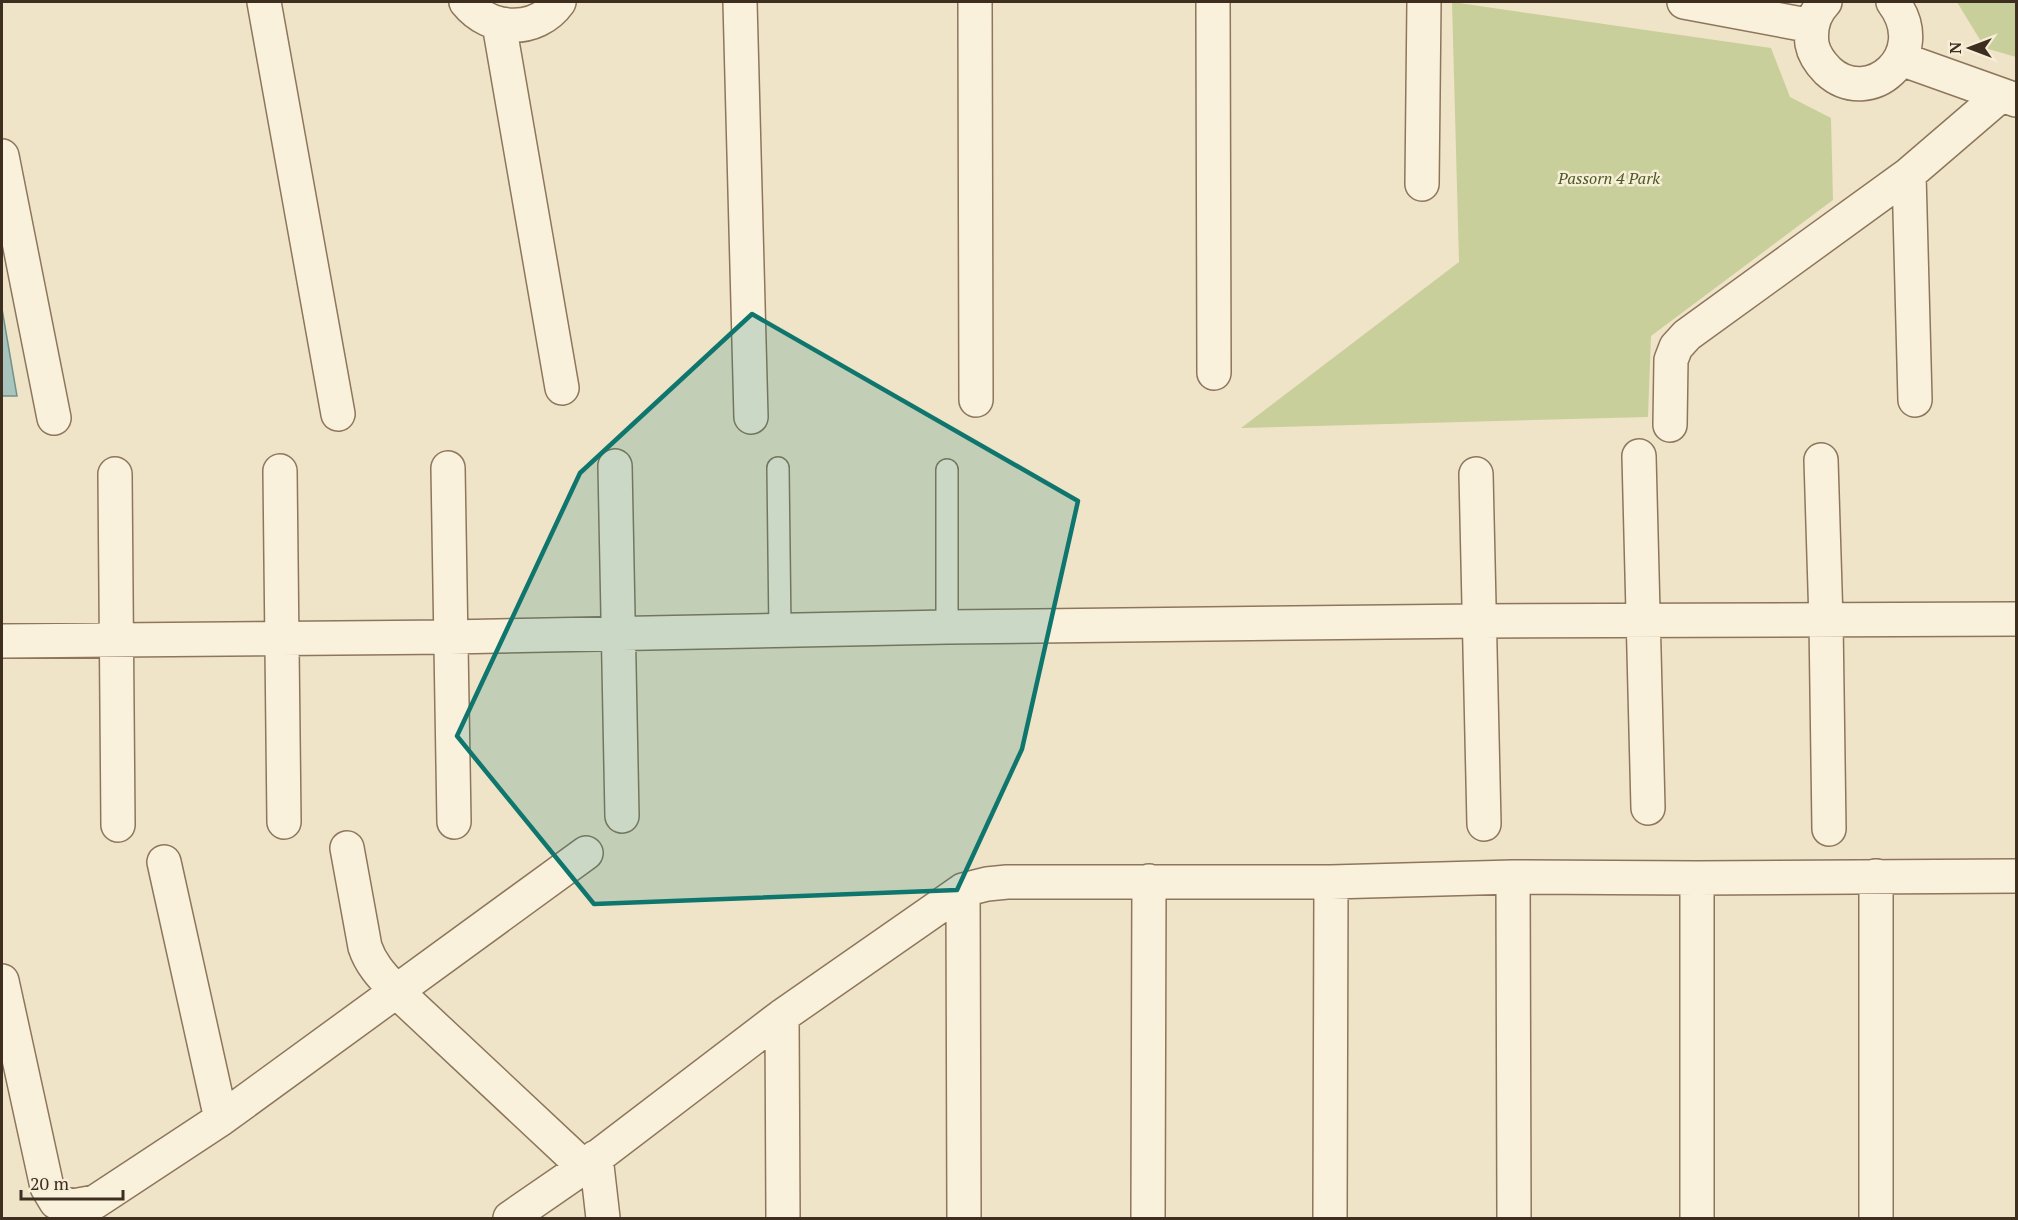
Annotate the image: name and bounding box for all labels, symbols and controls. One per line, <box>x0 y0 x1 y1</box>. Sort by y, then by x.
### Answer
north arrow <box>1940 18 2000 78</box>
text: N <box>1944 42 1966 54</box>
park label: Passorn 4 Park <box>1557 167 1660 189</box>
scale bar <box>21 1163 123 1201</box>
text: 20 m <box>30 1171 70 1195</box>

